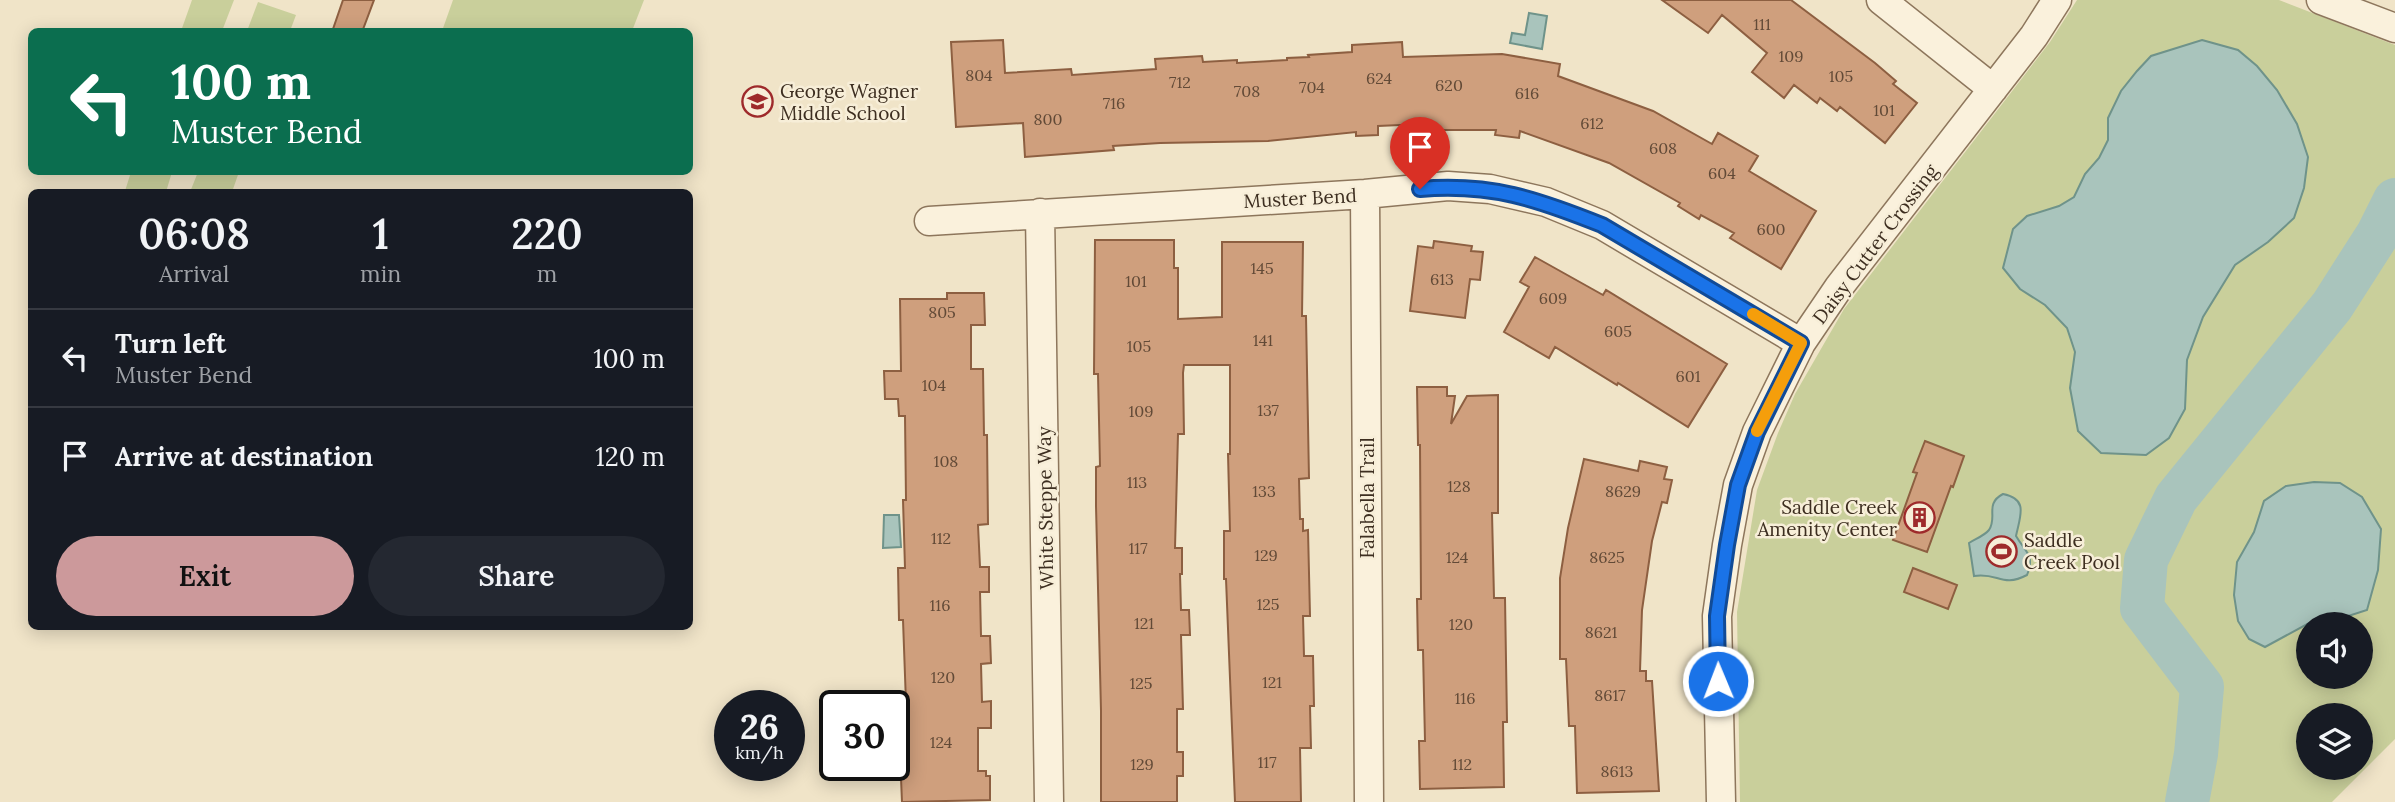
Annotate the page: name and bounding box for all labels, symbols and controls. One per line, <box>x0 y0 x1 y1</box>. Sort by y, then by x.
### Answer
house number: 111 <box>1753 14 1771 34</box>
house number: 109 <box>1778 46 1804 66</box>
text: 100 m <box>171 50 311 112</box>
icon: left <box>56 56 147 147</box>
house number: 804 <box>965 65 993 85</box>
house number: 105 <box>1829 66 1853 86</box>
house number: 624 <box>1366 68 1392 88</box>
house number: 712 <box>1169 72 1191 92</box>
house number: 620 <box>1435 75 1463 95</box>
house number: 704 <box>1299 77 1325 97</box>
place label: George Wagner Middle School <box>780 79 919 125</box>
house number: 708 <box>1234 81 1260 101</box>
house number: 616 <box>1515 83 1539 103</box>
school or university icon: George Wagner Middle School <box>740 85 774 119</box>
house number: 716 <box>1103 93 1125 113</box>
house number: 101 <box>1873 100 1895 120</box>
house number: 800 <box>1034 109 1062 129</box>
text: Muster Bend <box>171 111 362 152</box>
house number: 612 <box>1580 113 1604 133</box>
pin <box>1390 117 1450 189</box>
icon: arrive <box>1401 128 1439 166</box>
house number: 608 <box>1649 138 1677 158</box>
street label: Daisy Cutter Crossing <box>1807 159 1943 329</box>
house number: 604 <box>1708 163 1736 183</box>
street label: Muster Bend <box>1243 183 1357 213</box>
text: 06:08 <box>138 207 250 261</box>
text: 1 <box>372 207 389 261</box>
text: 220 <box>511 207 583 261</box>
house number: 600 <box>1756 219 1786 239</box>
house number: 145 <box>1250 258 1274 278</box>
text: Arrival <box>159 259 229 288</box>
text: min <box>360 259 401 288</box>
text: m <box>537 259 557 288</box>
house number: 613 <box>1430 269 1454 289</box>
house number: 101 <box>1125 271 1147 291</box>
house number: 609 <box>1539 288 1567 308</box>
house number: 805 <box>928 302 956 322</box>
house number: 605 <box>1604 321 1632 341</box>
text: Turn left <box>115 327 226 360</box>
house number: 141 <box>1253 330 1273 350</box>
house number: 105 <box>1127 336 1151 356</box>
icon: left <box>56 339 94 377</box>
text: 100 m <box>593 342 665 375</box>
text: Muster Bend <box>115 360 252 389</box>
house number: 601 <box>1675 366 1701 386</box>
house number: 104 <box>922 375 947 395</box>
house number: 137 <box>1257 400 1279 420</box>
house number: 109 <box>1128 401 1154 421</box>
street label: White Steppe Way <box>1032 426 1058 590</box>
icon: arrive <box>56 437 94 475</box>
street label: Falabella Trail <box>1355 437 1379 559</box>
text: Arrive at destination <box>115 440 373 473</box>
text: 120 m <box>595 440 665 473</box>
house number: 108 <box>934 451 958 471</box>
house number: 113 <box>1127 472 1147 492</box>
house number: 128 <box>1447 476 1471 496</box>
house number: 133 <box>1252 481 1276 501</box>
house number: 8629 <box>1605 481 1641 501</box>
place label: Saddle Creek Amenity Center <box>1756 495 1898 541</box>
building icon: Saddle Creek Amenity Center <box>1903 501 1937 535</box>
house number: 112 <box>931 528 951 548</box>
place label: Saddle Creek Pool <box>2024 528 2120 574</box>
sports icon: Saddle Creek Pool <box>1984 534 2018 568</box>
button: Exit <box>56 536 354 616</box>
button: Share <box>368 536 665 616</box>
house number: 117 <box>1128 538 1148 558</box>
house number: 129 <box>1254 545 1278 565</box>
house number: 124 <box>1446 547 1469 567</box>
house number: 8625 <box>1589 547 1625 567</box>
house number: 125 <box>1256 594 1280 614</box>
house number: 116 <box>930 595 950 615</box>
map controls <box>2296 612 2373 780</box>
button: sound <box>2296 612 2373 689</box>
house number: 121 <box>1134 613 1154 633</box>
house number: 120 <box>1449 614 1473 634</box>
house number: 8621 <box>1585 622 1618 642</box>
position arrow <box>1681 644 1755 718</box>
house number: 120 <box>931 667 955 687</box>
house number: 121 <box>1262 672 1282 692</box>
house number: 125 <box>1129 673 1153 693</box>
house number: 8617 <box>1594 685 1626 705</box>
house number: 116 <box>1455 688 1475 708</box>
speed limit sign: 30 <box>819 690 910 781</box>
button: layers <box>2296 703 2373 780</box>
text: 26 <box>740 704 779 749</box>
house number: 124 <box>930 732 953 752</box>
text: km/h <box>735 741 784 764</box>
house number: 117 <box>1257 752 1277 772</box>
house number: 129 <box>1130 754 1154 774</box>
house number: 112 <box>1452 754 1472 774</box>
house number: 8613 <box>1601 761 1634 781</box>

